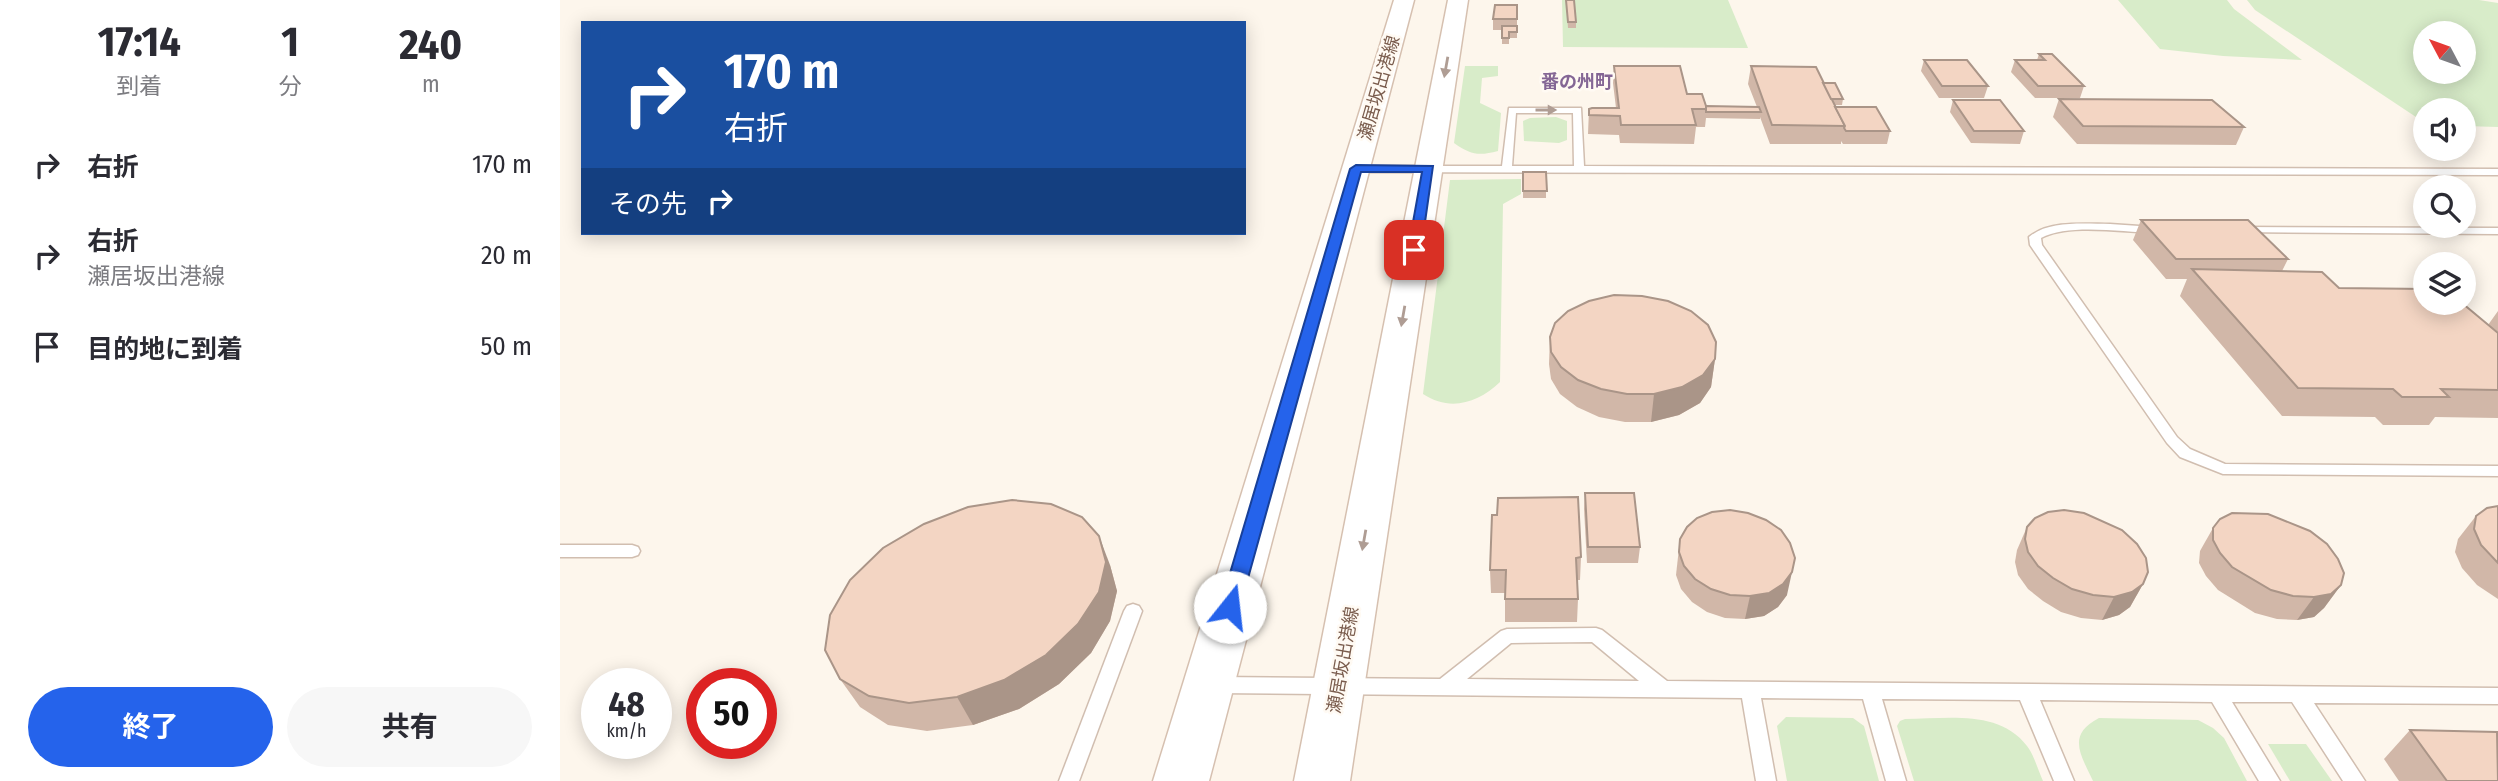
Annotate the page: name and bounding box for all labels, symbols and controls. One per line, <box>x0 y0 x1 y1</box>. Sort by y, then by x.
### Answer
text: 17:14 <box>98 17 181 67</box>
text: 1 <box>281 17 299 67</box>
text: 240 <box>399 20 462 70</box>
north arrow <box>2413 21 2476 84</box>
map controls <box>2413 21 2476 315</box>
street label: 瀬居坂出港線 <box>1354 33 1404 143</box>
text: 170 m <box>724 42 840 101</box>
icon: right <box>609 49 700 140</box>
one-way arrow <box>1440 56 1451 78</box>
text: m <box>422 70 440 98</box>
district label: 番の州町 <box>1541 71 1613 93</box>
text: 到着 <box>116 72 162 100</box>
text: 分 <box>279 72 302 100</box>
button: sound <box>2413 98 2476 161</box>
one-way arrow <box>1535 104 1557 116</box>
text: 右折 <box>724 109 788 147</box>
icon: right <box>28 146 66 184</box>
text: 170 m <box>472 149 532 180</box>
text: 右折 <box>87 152 139 183</box>
button: search <box>2413 175 2476 238</box>
icon: right <box>701 182 739 220</box>
text: その先 <box>609 189 687 220</box>
pin <box>1384 220 1444 280</box>
text: 右折 <box>87 226 139 257</box>
icon: arrive <box>1395 231 1433 269</box>
icon: right <box>28 237 66 275</box>
text: 20 m <box>481 240 532 271</box>
button: layers <box>2413 252 2476 315</box>
text: 瀬居坂出港線 <box>87 262 225 290</box>
one-way arrow <box>1397 305 1408 327</box>
icon: arrive <box>28 328 66 366</box>
text: 50 m <box>480 331 532 362</box>
text: 目的地に到着 <box>87 334 243 365</box>
one-way arrow <box>1358 529 1369 551</box>
position arrow <box>1193 570 1267 644</box>
street label: 瀬居坂出港線 <box>1323 605 1363 715</box>
speed limit sign: 50 <box>686 668 777 759</box>
text: 48 <box>608 683 645 725</box>
button: 終了 <box>28 687 273 767</box>
button: 共有 <box>287 687 532 767</box>
text: km/h <box>606 720 647 742</box>

